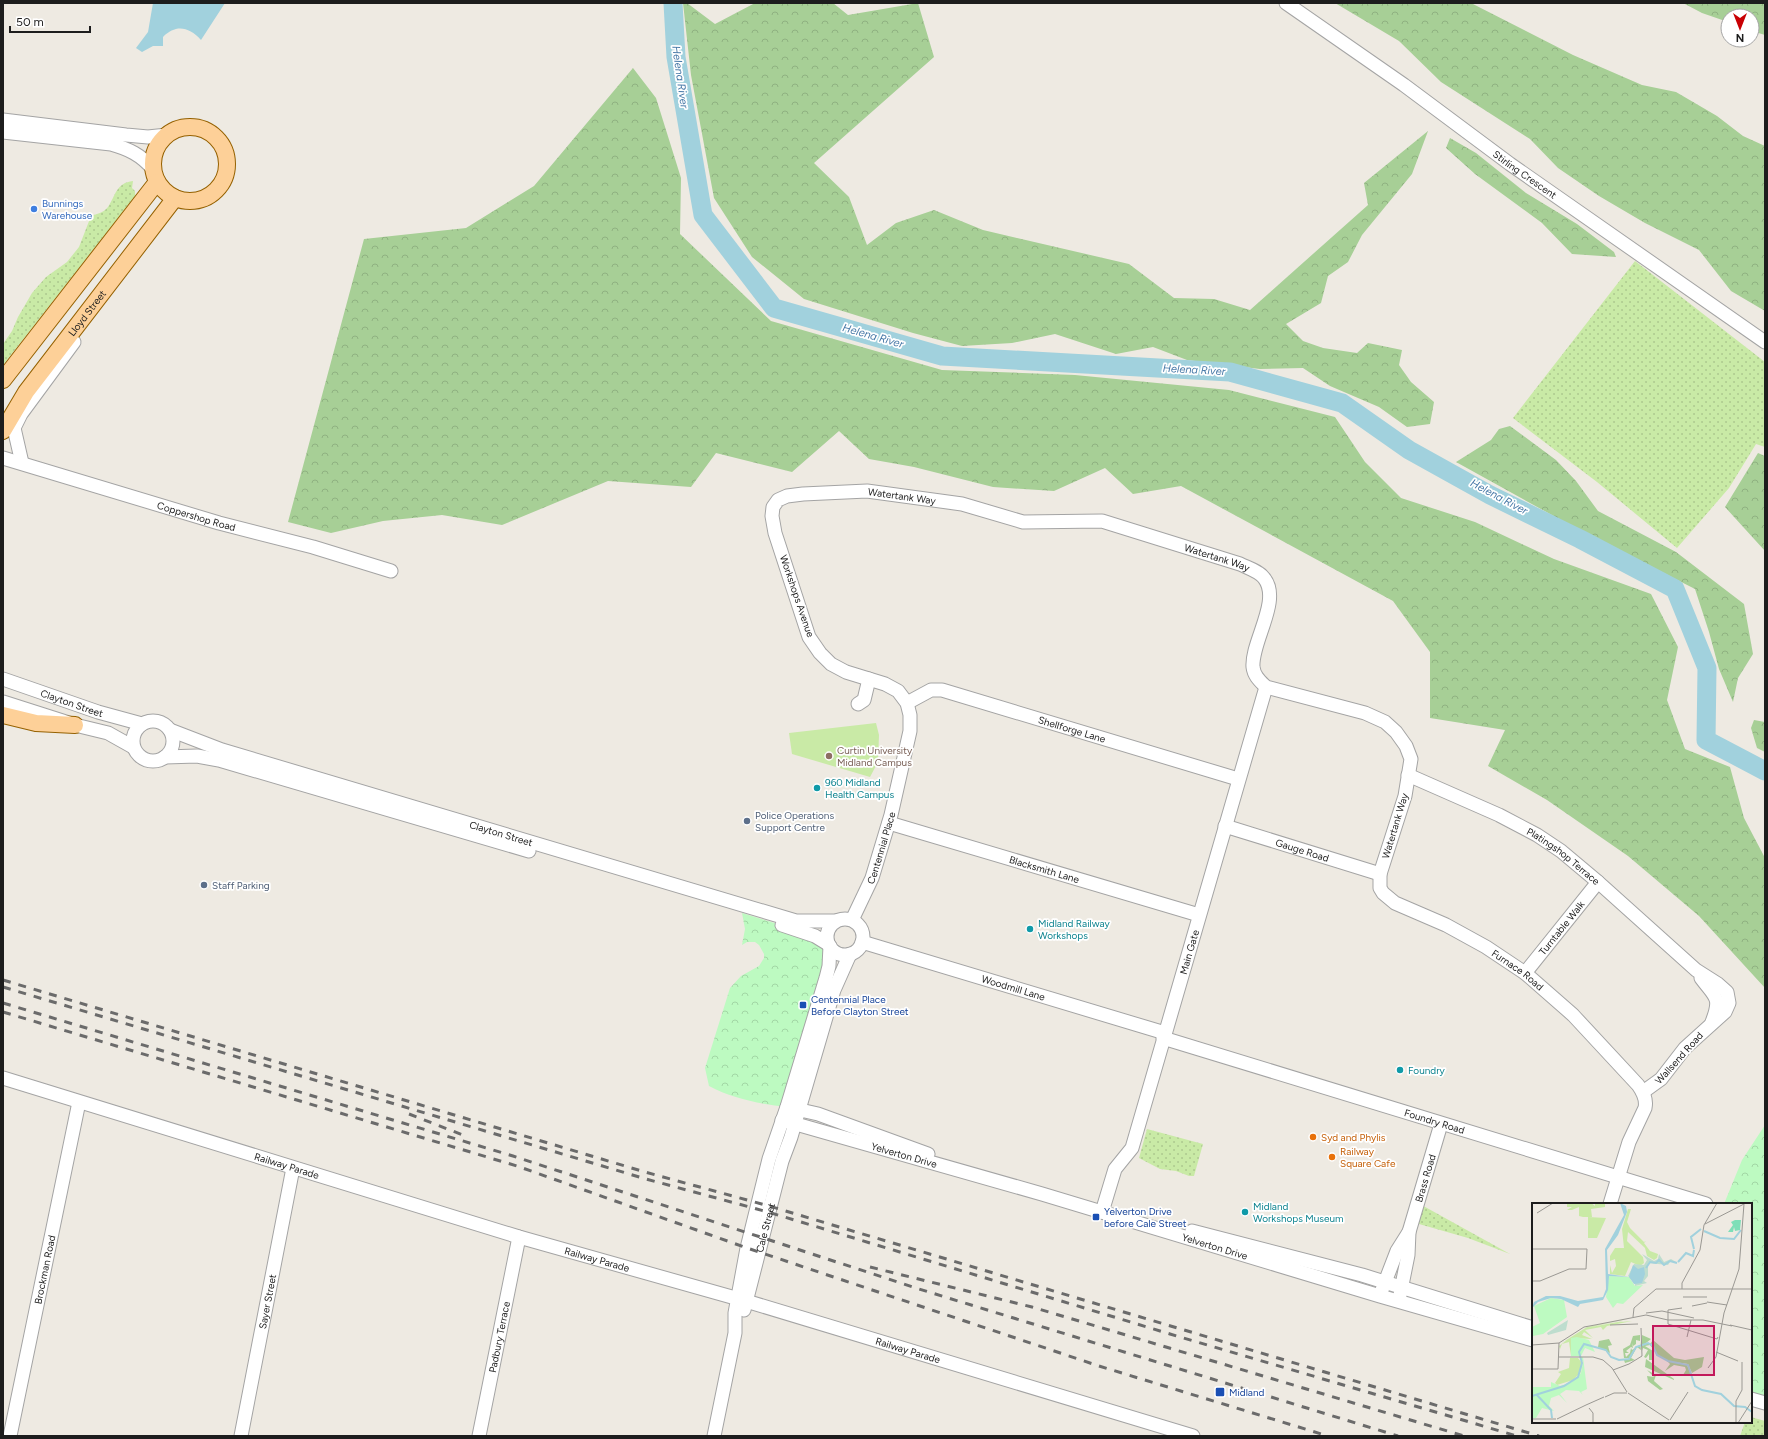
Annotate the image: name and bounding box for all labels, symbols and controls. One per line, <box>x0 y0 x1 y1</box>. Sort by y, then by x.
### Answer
scale bar <box>10 8 90 34</box>
north arrow <box>1720 8 1760 48</box>
text: 50 m <box>16 15 44 29</box>
text: N <box>1736 31 1744 44</box>
water label: Helena River <box>669 45 691 110</box>
street label: Stirling Crescent <box>1491 147 1560 201</box>
place label: Bunnings Warehouse <box>42 197 93 222</box>
marker: Bunnings Warehouse <box>29 204 39 214</box>
street label: Lloyd Street <box>65 287 109 339</box>
water label: Helena River <box>841 321 906 351</box>
water label: Helena River <box>1162 362 1227 378</box>
water label: Helena River <box>1468 477 1531 518</box>
street label: Watertank Way <box>867 485 937 507</box>
street label: Coppershop Road <box>156 498 237 534</box>
street label: Watertank Way <box>1183 541 1253 574</box>
street label: Workshops Avenue <box>777 553 817 639</box>
street label: Clayton Street <box>39 686 105 720</box>
street label: Shellforge Lane <box>1037 713 1108 745</box>
place label: Curtin University Midland Campus <box>837 744 913 769</box>
marker: Curtin University Midland Campus <box>824 751 834 761</box>
place label: 960 Midland Health Campus <box>825 776 894 801</box>
marker: 960 Midland Health Campus <box>812 783 822 793</box>
street label: Watertank Way <box>1379 791 1411 860</box>
place label: Police Operations Support Centre <box>755 809 834 834</box>
street label: Centennial Place <box>864 810 898 886</box>
marker: Police Operations Support Centre <box>742 816 752 826</box>
street label: Clayton Street <box>468 818 535 849</box>
street label: Platingshop Terrace <box>1525 824 1603 888</box>
street label: Gauge Road <box>1274 836 1331 864</box>
street label: Blacksmith Lane <box>1008 853 1081 886</box>
place label: Staff Parking <box>212 879 270 892</box>
marker: Staff Parking <box>199 880 209 890</box>
street label: Turntable Walk <box>1536 898 1587 958</box>
place label: Midland Railway Workshops <box>1038 917 1110 942</box>
marker: Midland Railway Workshops <box>1025 924 1035 934</box>
street label: Main Gate <box>1176 928 1202 976</box>
street label: Furnace Road <box>1489 946 1547 993</box>
street label: Woodmill Lane <box>980 972 1047 1003</box>
place label: Centennial Place Before Clayton Street <box>811 993 909 1018</box>
marker: Centennial Place Before Clayton Street <box>798 1000 808 1010</box>
street label: Wallsend Road <box>1652 1029 1706 1087</box>
place label: Foundry <box>1408 1064 1446 1077</box>
marker: Foundry <box>1395 1065 1405 1075</box>
street label: Foundry Road <box>1403 1106 1466 1136</box>
place label: Syd and Phylis <box>1321 1131 1386 1144</box>
marker: Syd and Phylis <box>1308 1132 1318 1142</box>
street label: Yelverton Drive <box>870 1139 939 1170</box>
place label: Railway Square Cafe <box>1340 1145 1396 1170</box>
street label: Railway Parade <box>253 1149 321 1182</box>
marker: Railway Square Cafe <box>1327 1152 1337 1162</box>
street label: Brass Road <box>1412 1152 1438 1204</box>
place label: Midland Workshops Museum <box>1253 1200 1344 1225</box>
street label: Cale Street <box>752 1201 778 1254</box>
inset map <box>1532 1203 1752 1423</box>
place label: Yelverton Drive before Cale Street <box>1104 1205 1187 1230</box>
marker: Midland Workshops Museum <box>1240 1207 1250 1217</box>
marker: Yelverton Drive before Cale Street <box>1091 1212 1101 1222</box>
street label: Yelverton Drive <box>1181 1230 1250 1262</box>
street label: Brockman Road <box>31 1234 58 1305</box>
street label: Railway Parade <box>563 1244 632 1274</box>
street label: Sayer Street <box>255 1273 279 1330</box>
street label: Padbury Terrace <box>485 1300 513 1374</box>
street label: Railway Parade <box>874 1334 942 1366</box>
marker: Midland <box>1214 1386 1226 1398</box>
place label: Midland <box>1229 1386 1265 1399</box>

